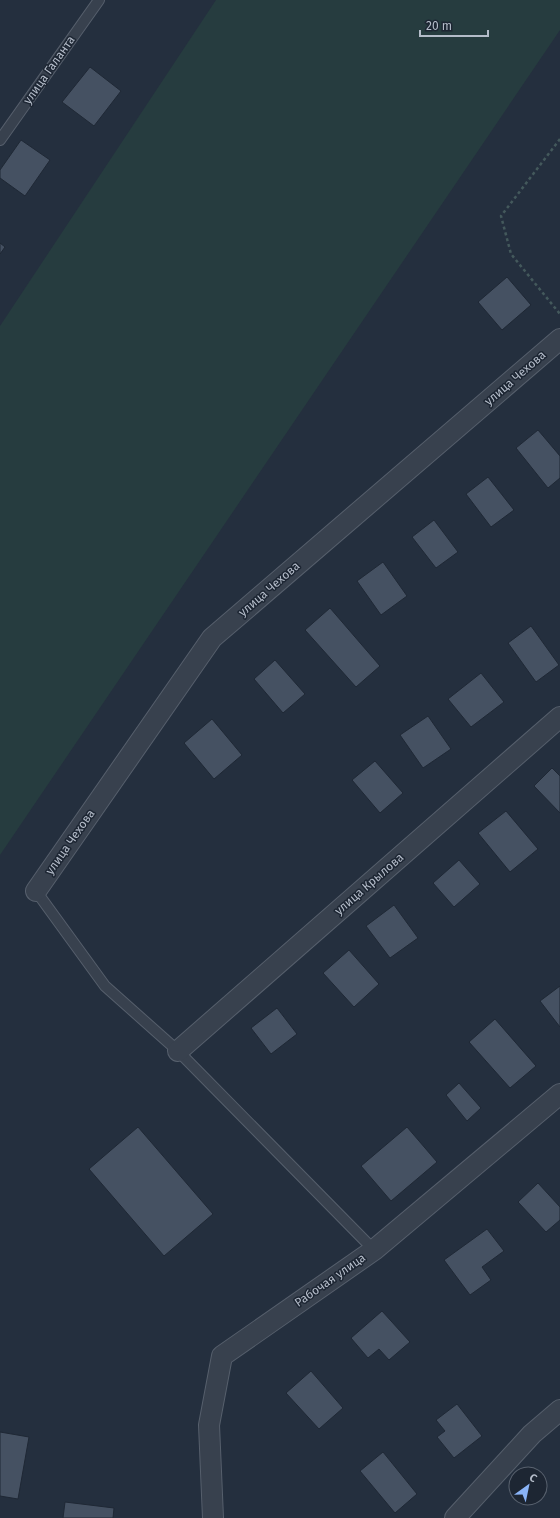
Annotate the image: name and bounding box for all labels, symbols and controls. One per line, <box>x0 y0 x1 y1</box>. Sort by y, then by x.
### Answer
scale bar <box>420 12 488 38</box>
text: 20 m <box>426 19 452 33</box>
street label: улица Галанта <box>20 33 78 107</box>
street label: улица Чехова <box>482 348 548 408</box>
street label: улица Чехова <box>236 559 302 619</box>
street label: улица Чехова <box>42 807 98 877</box>
street label: улица Крылова <box>332 850 406 918</box>
street label: Рабочая улица <box>292 1250 368 1310</box>
north arrow <box>508 1466 548 1506</box>
text: С <box>527 1471 540 1486</box>

